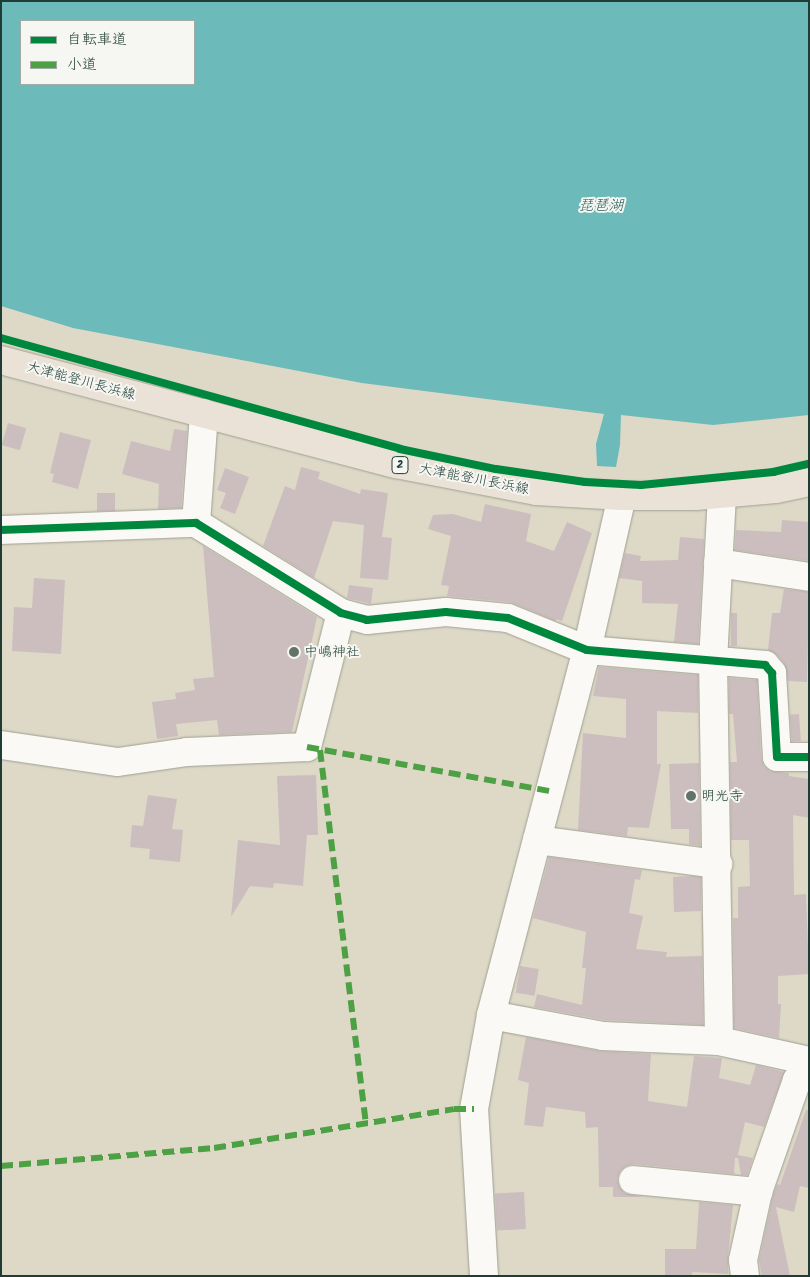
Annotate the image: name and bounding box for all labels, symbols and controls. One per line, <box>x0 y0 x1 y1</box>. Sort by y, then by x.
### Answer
legend <box>20 20 195 85</box>
text: 自転車道 <box>67 28 127 52</box>
text: 小道 <box>67 53 97 77</box>
water label: 琵琶湖 <box>579 198 623 216</box>
street label: 大津能登川長浜線 <box>25 358 137 404</box>
road number: 2 <box>391 456 409 474</box>
street label: 大津能登川長浜線 <box>417 460 531 498</box>
place label: 中嶋神社 <box>304 644 360 660</box>
marker: 中嶋神社 <box>288 646 300 658</box>
place label: 明光寺 <box>701 788 743 804</box>
marker: 明光寺 <box>685 790 697 802</box>

